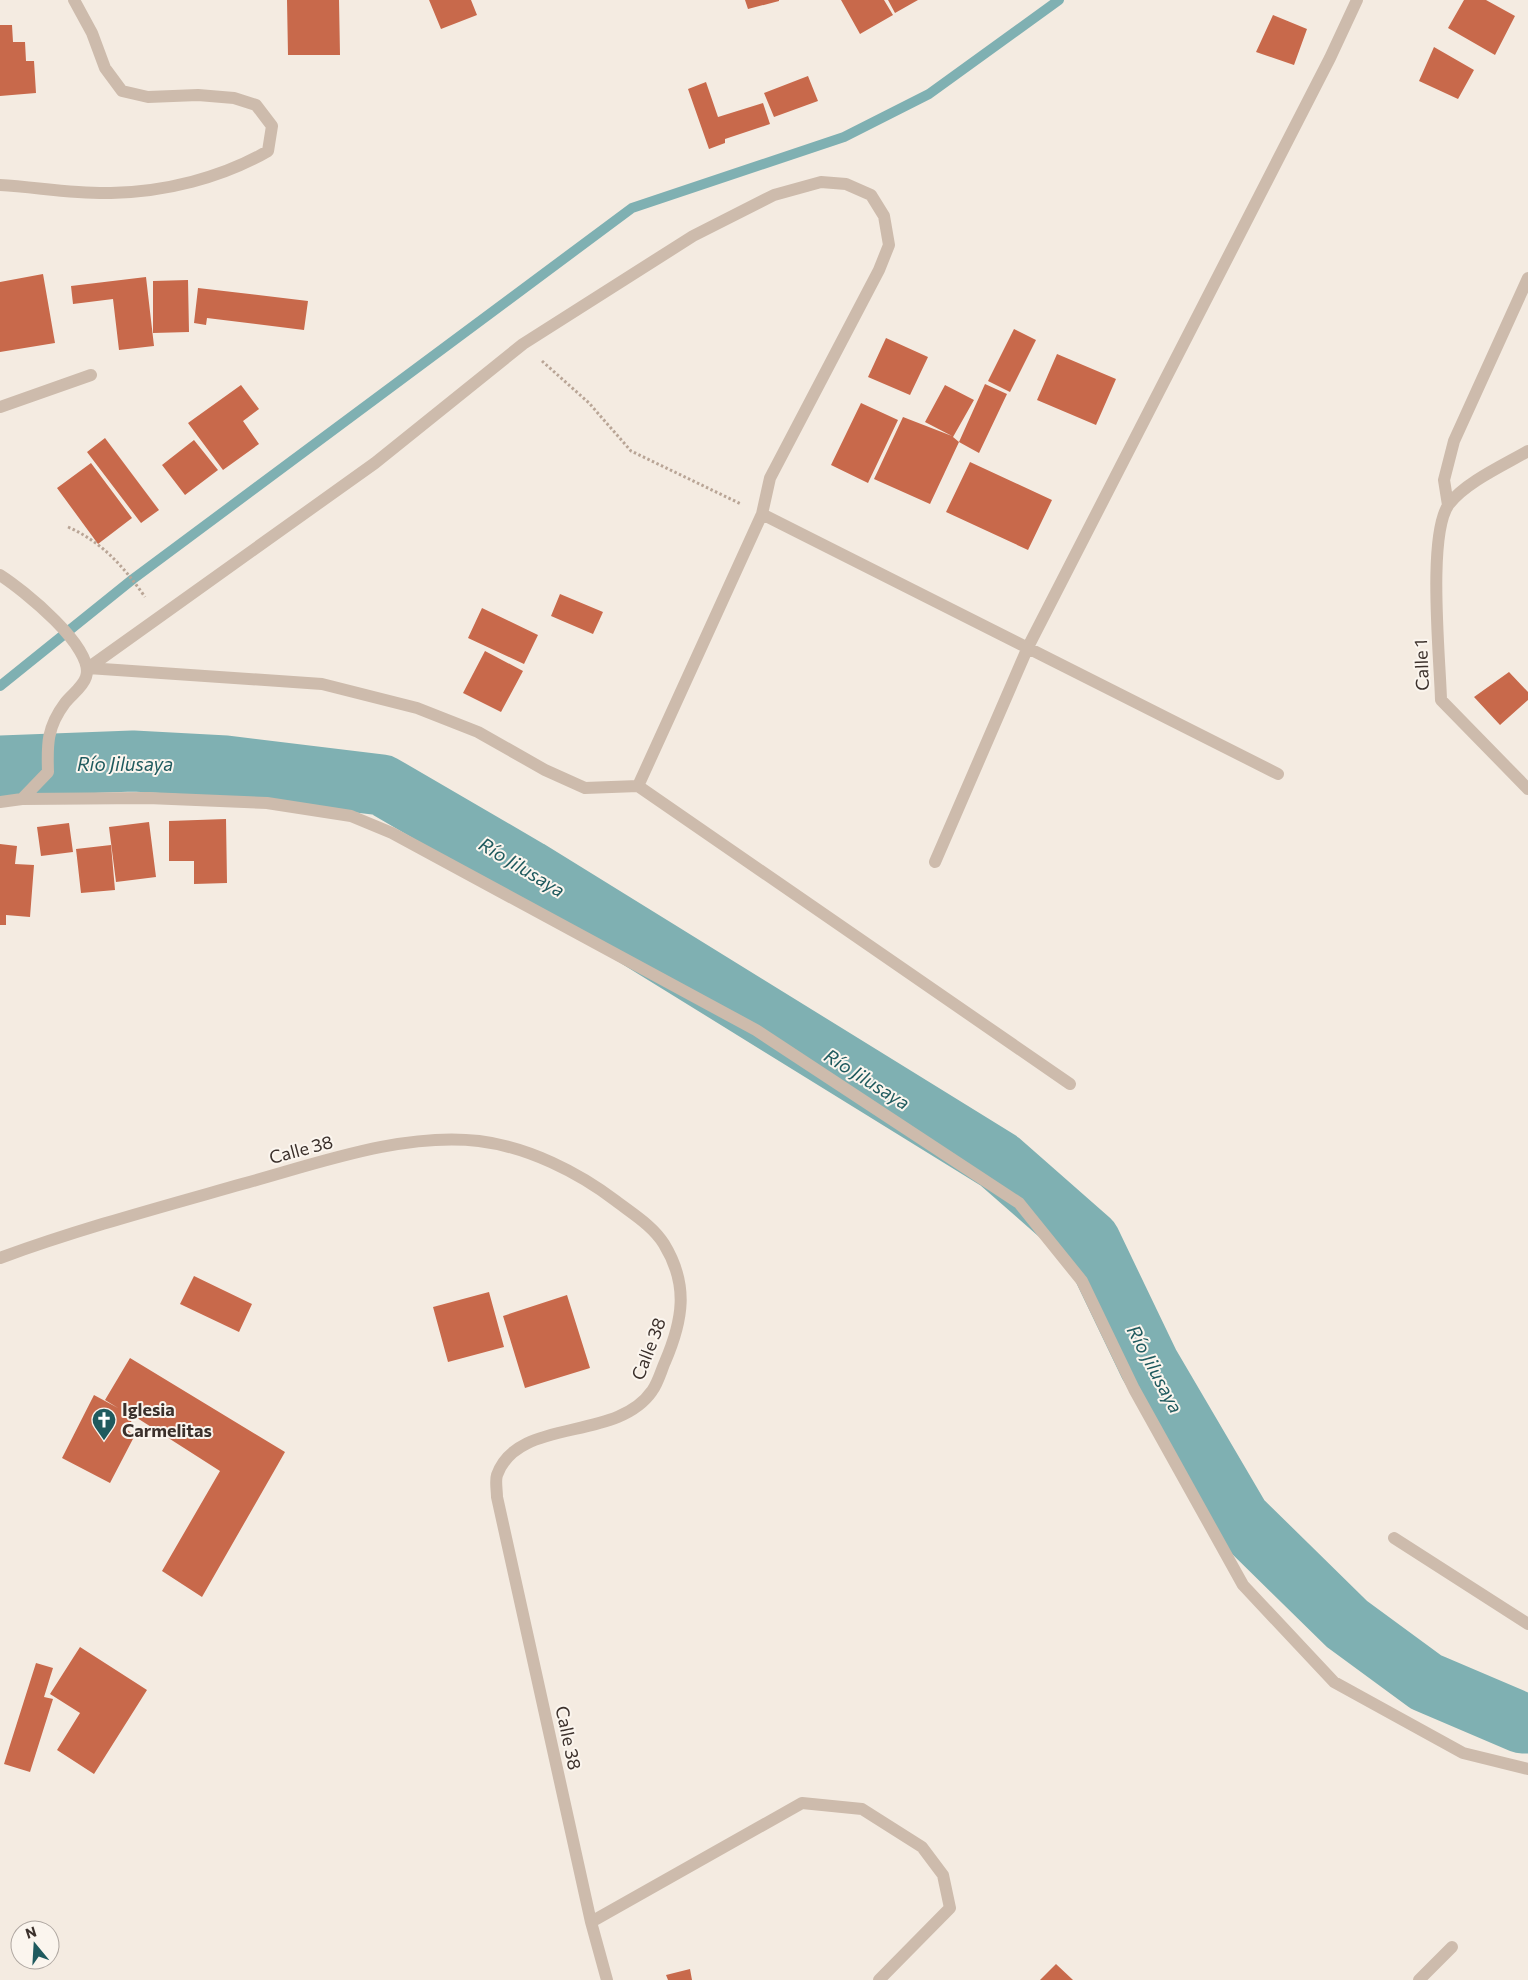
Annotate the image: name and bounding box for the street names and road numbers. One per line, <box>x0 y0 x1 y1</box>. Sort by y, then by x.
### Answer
street label: Calle 1 <box>1409 639 1433 691</box>
street label: Calle 38 <box>266 1130 335 1168</box>
street label: Calle 38 <box>626 1314 670 1383</box>
street label: Calle 38 <box>551 1704 587 1772</box>

